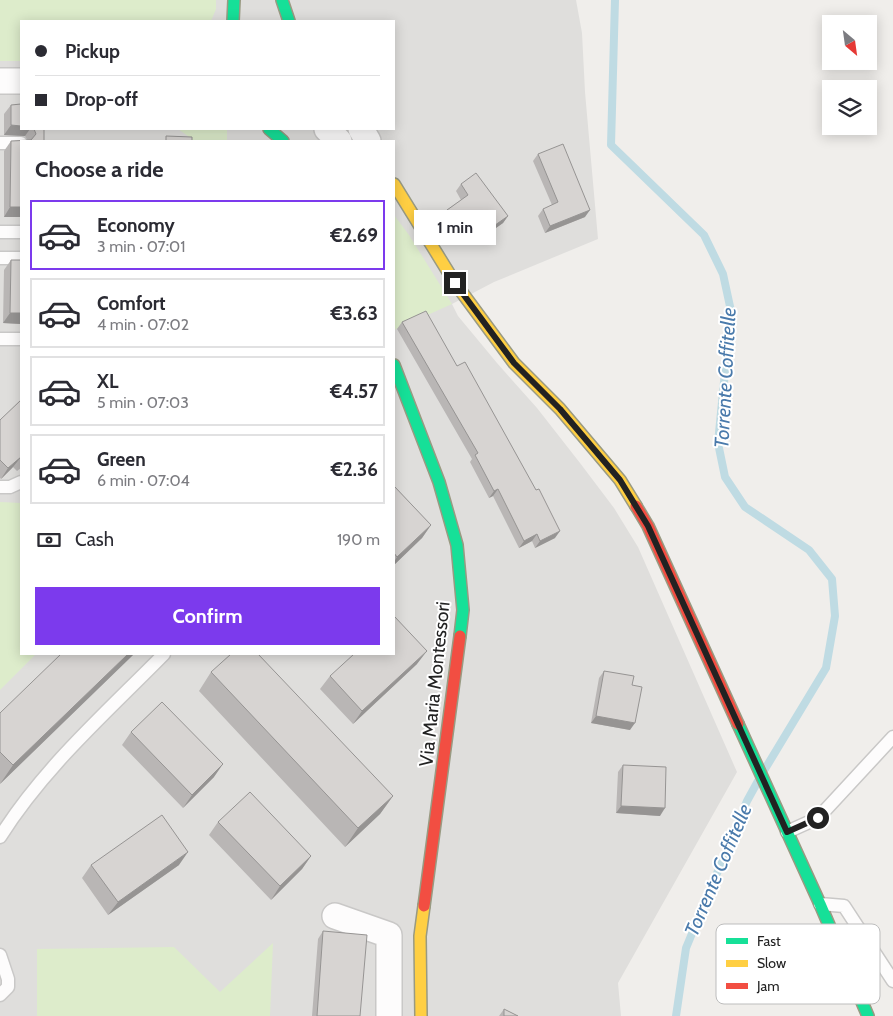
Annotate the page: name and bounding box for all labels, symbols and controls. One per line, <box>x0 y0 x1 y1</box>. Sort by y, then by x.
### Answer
north arrow <box>822 15 878 70</box>
map controls <box>822 15 877 135</box>
text: Pickup <box>65 40 120 63</box>
button: layers <box>822 80 877 135</box>
text: Drop-off <box>65 88 138 111</box>
text: Choose a ride <box>35 156 164 183</box>
callout: 1 min <box>414 210 496 246</box>
icon: car <box>37 213 82 258</box>
text: Economy <box>97 214 175 237</box>
text: 1 min <box>437 218 473 237</box>
text: €2.69 <box>330 224 378 247</box>
text: 3 min · 07:01 <box>97 237 185 256</box>
route end <box>444 272 466 294</box>
icon: car <box>37 291 82 336</box>
text: Comfort <box>97 292 166 315</box>
text: €3.63 <box>330 302 378 325</box>
water label: Torrente Coffitelle <box>709 307 741 449</box>
text: 4 min · 07:02 <box>97 315 189 334</box>
icon: car <box>37 369 82 414</box>
text: XL <box>97 370 118 393</box>
text: €4.57 <box>330 380 378 403</box>
text: 5 min · 07:03 <box>97 393 189 412</box>
icon: car <box>37 447 82 492</box>
text: Green <box>97 448 146 471</box>
text: €2.36 <box>331 458 378 481</box>
text: 6 min · 07:04 <box>97 471 190 490</box>
icon: cash <box>35 526 63 554</box>
text: Cash <box>75 528 114 551</box>
text: 190 m <box>337 530 380 549</box>
button: Confirm <box>35 587 380 645</box>
street label: Via Maria Montessori <box>414 600 455 768</box>
water label: Torrente Coffitelle <box>679 800 757 940</box>
route start <box>807 807 829 829</box>
legend <box>716 924 880 1004</box>
text: Fast <box>757 932 781 950</box>
text: Slow <box>757 954 786 972</box>
text: Jam <box>756 977 779 995</box>

